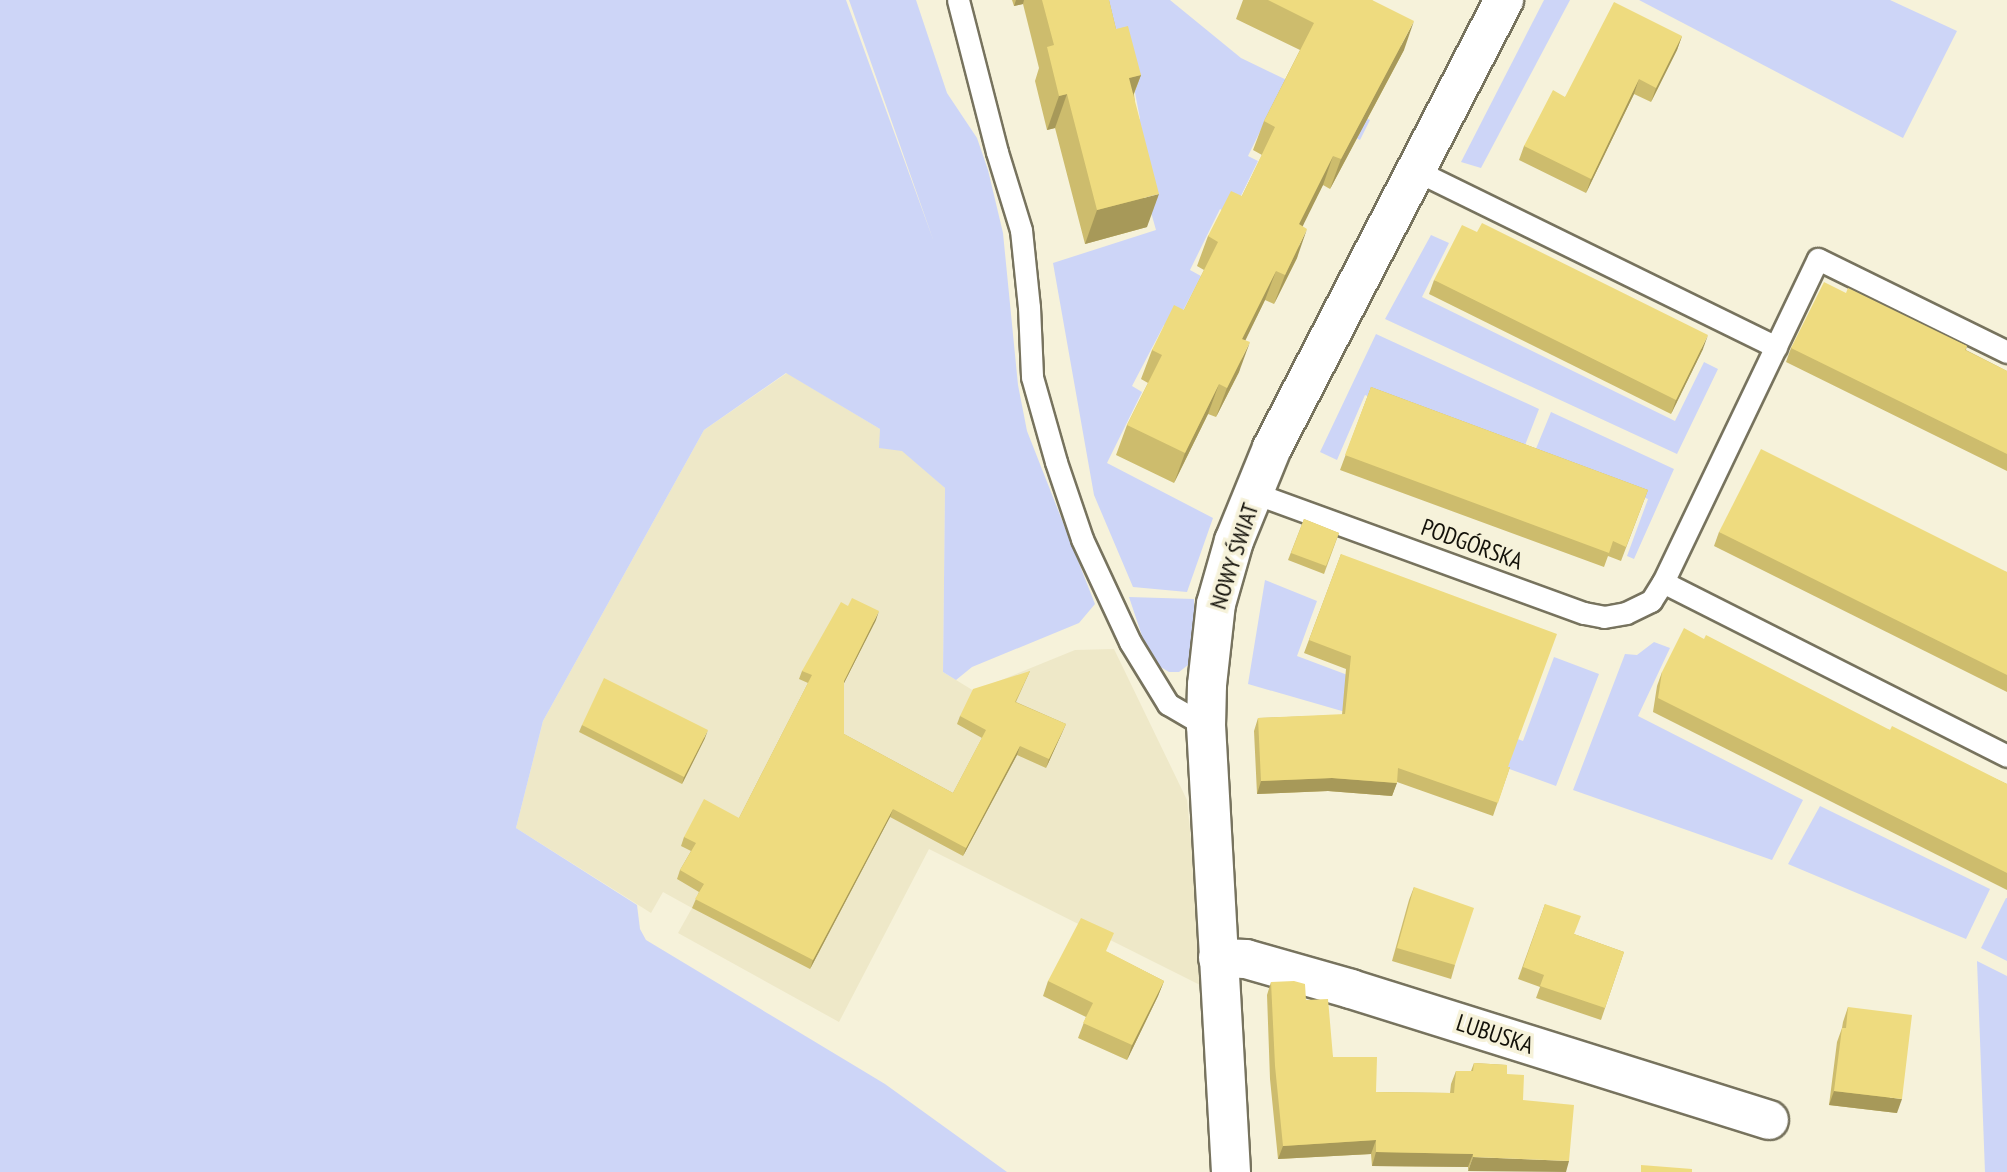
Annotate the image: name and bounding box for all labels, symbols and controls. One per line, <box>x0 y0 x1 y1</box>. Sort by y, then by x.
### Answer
street label: NOWY ŚWIAT <box>1203 499 1265 613</box>
street label: PODGÓRSKA <box>1417 512 1527 576</box>
street label: LUBUSKA <box>1453 1008 1537 1060</box>

